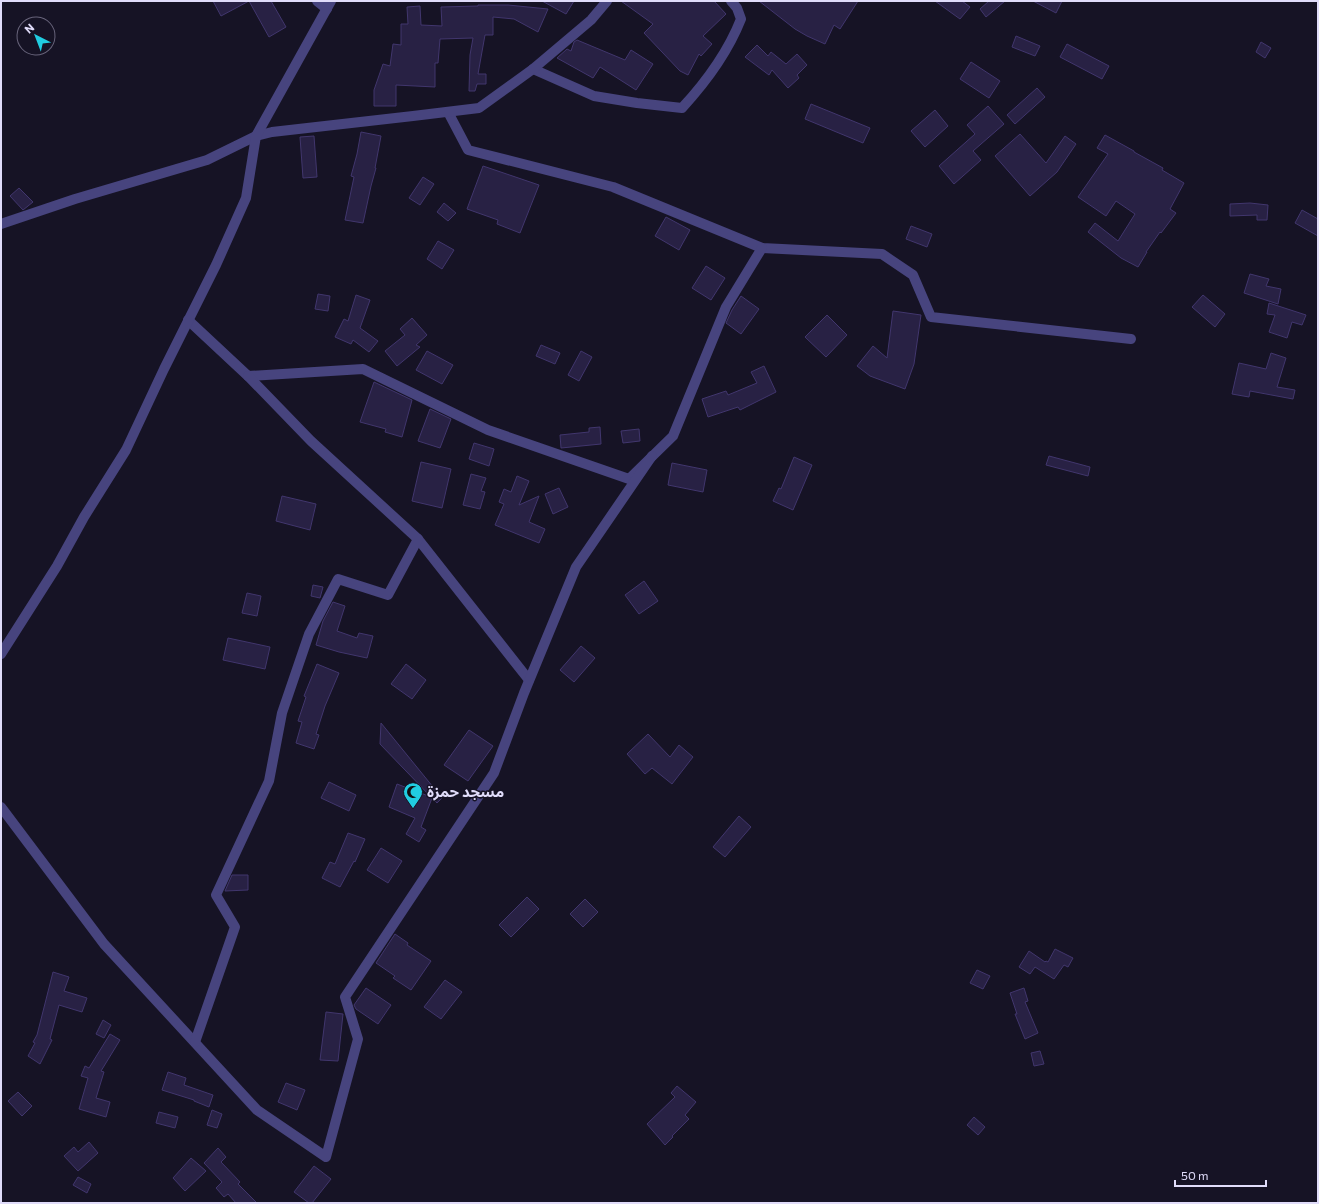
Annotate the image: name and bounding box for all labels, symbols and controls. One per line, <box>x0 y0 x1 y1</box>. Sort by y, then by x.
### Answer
north arrow <box>16 16 56 56</box>
text: N <box>22 21 36 36</box>
mosque icon: مسجد حمزة <box>402 781 424 809</box>
place label: مسجد حمزة <box>427 782 504 801</box>
scale bar <box>1175 1162 1266 1188</box>
text: 50 m <box>1181 1168 1209 1182</box>

